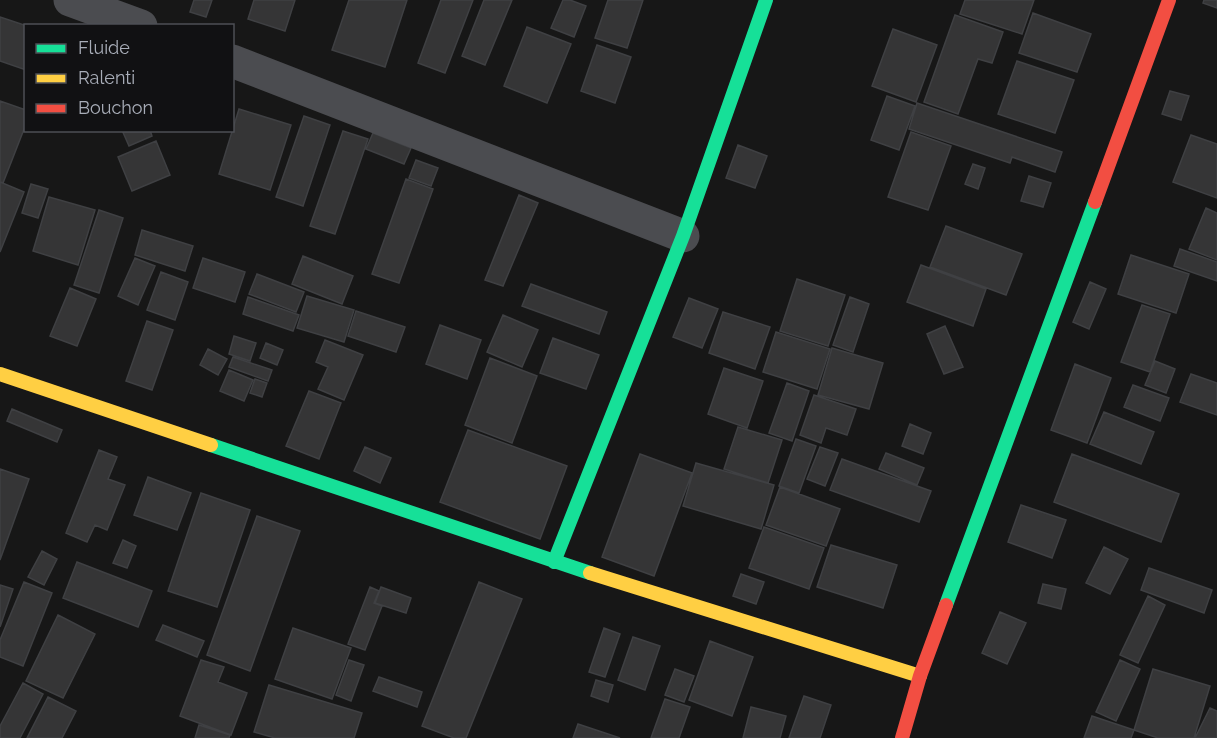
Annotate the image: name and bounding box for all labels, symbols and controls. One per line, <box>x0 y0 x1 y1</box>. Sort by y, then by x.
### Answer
legend <box>24 24 234 132</box>
text: Fluide <box>78 37 130 58</box>
text: Ralenti <box>78 67 135 88</box>
text: Bouchon <box>78 97 153 118</box>

